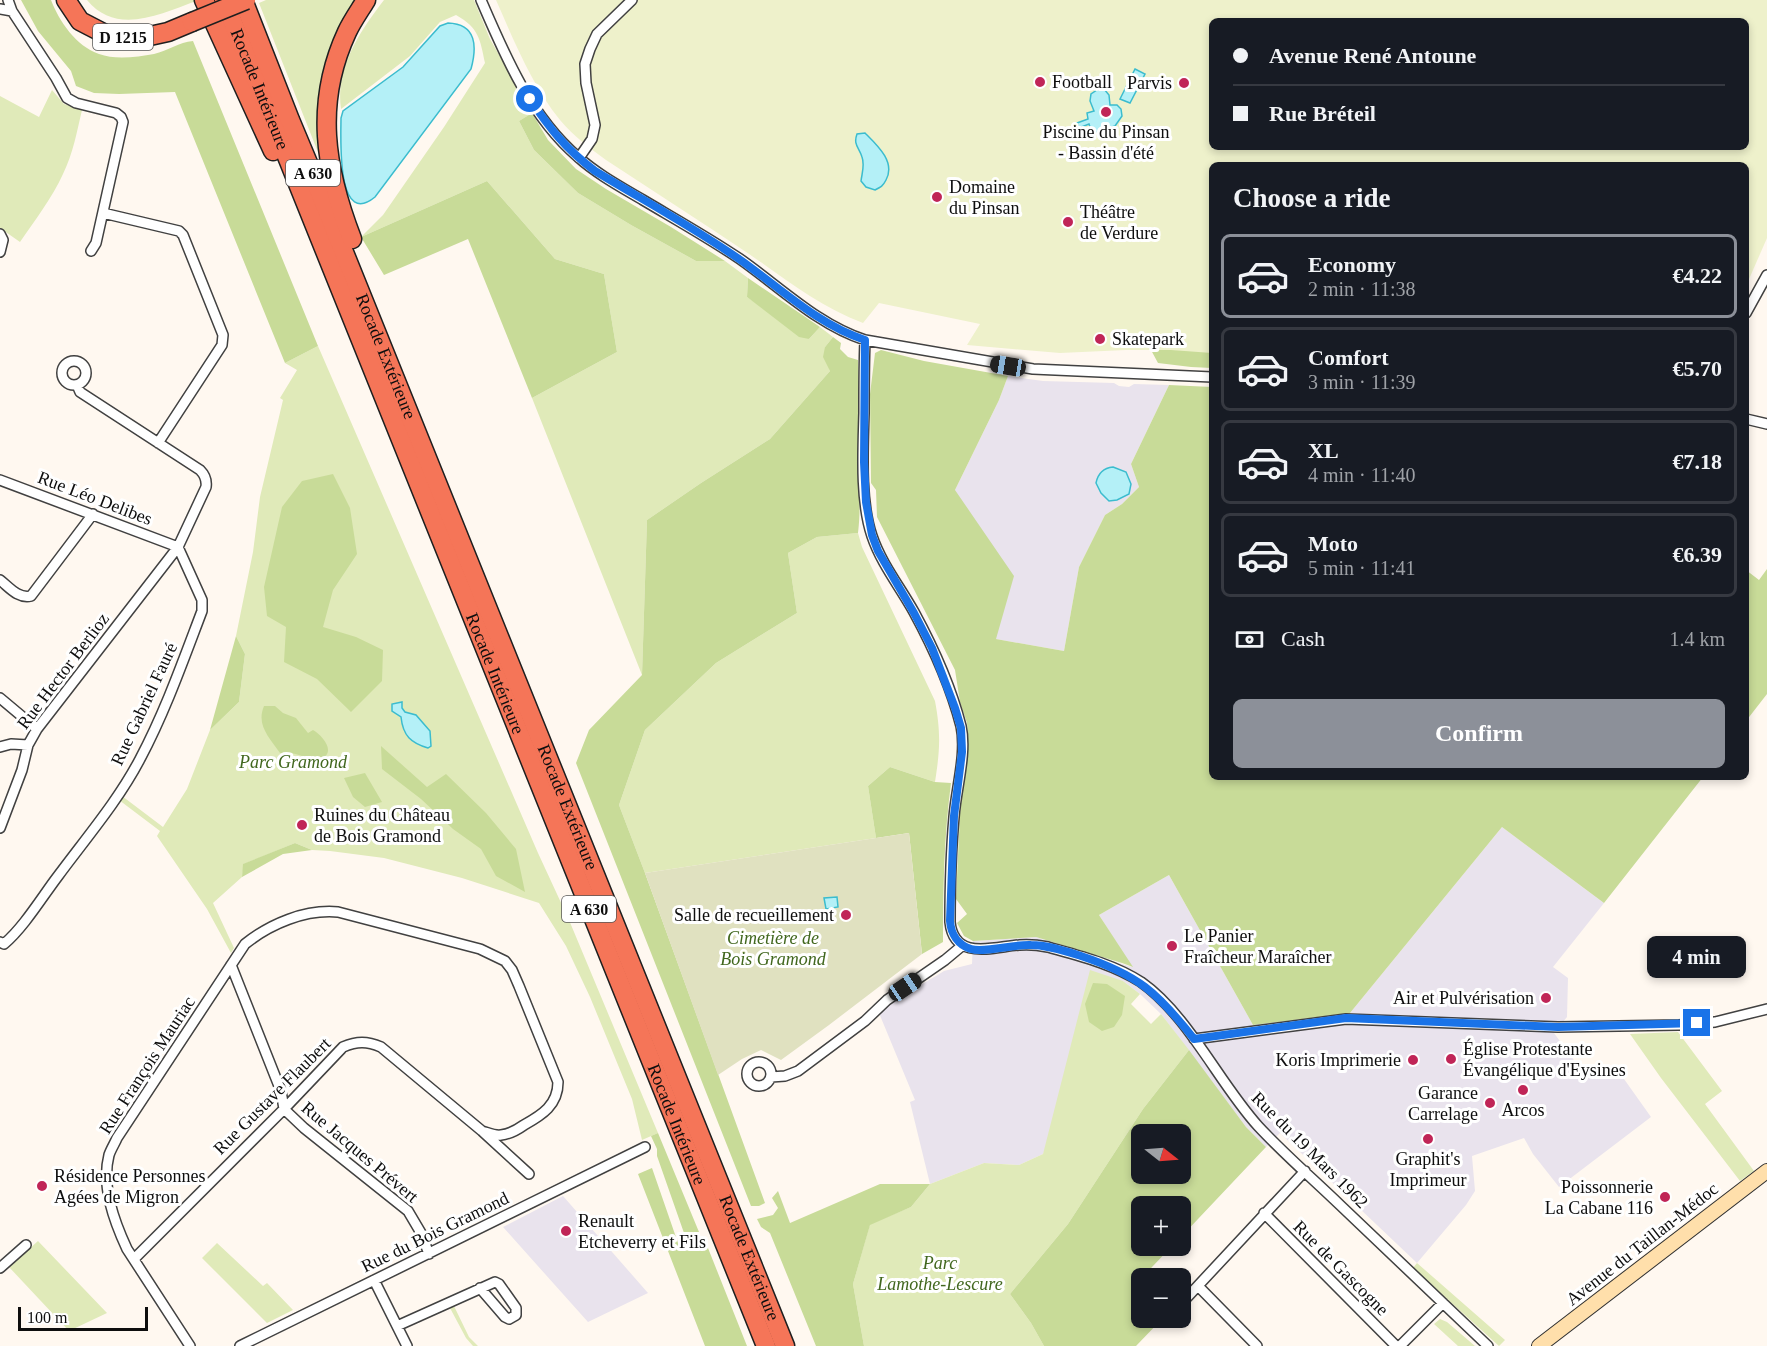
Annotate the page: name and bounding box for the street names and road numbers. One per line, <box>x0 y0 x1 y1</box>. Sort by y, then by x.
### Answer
road number: D 1215 <box>93 24 153 50</box>
street label: Rocade Intérieure <box>227 26 293 152</box>
road number: A 630 <box>286 160 340 186</box>
street label: Rocade Extérieure <box>352 291 420 422</box>
street label: Rue Léo Delibes <box>35 467 155 529</box>
street label: Rue Hector Berlioz <box>13 609 113 733</box>
street label: Rocade Intérieure <box>462 610 528 737</box>
street label: Rue Gabriel Fauré <box>107 640 181 768</box>
street label: Rocade Extérieure <box>533 741 602 873</box>
road number: A 630 <box>562 896 616 922</box>
street label: Rue François Mauriac <box>95 992 199 1138</box>
street label: Rue Gustave Flaubert <box>209 1033 335 1159</box>
street label: Rocade Intérieure <box>643 1061 710 1188</box>
street label: Rue du 19 Mars 1962 <box>1248 1088 1372 1212</box>
street label: Rue Jacques Prévert <box>298 1097 422 1207</box>
street label: Avenue du Taillan-Médoc <box>1562 1179 1722 1309</box>
street label: Rue du Bois Gramond <box>358 1188 512 1276</box>
street label: Rocade Extérieure <box>715 1192 784 1324</box>
street label: Rue de Gascogne <box>1289 1216 1393 1320</box>

